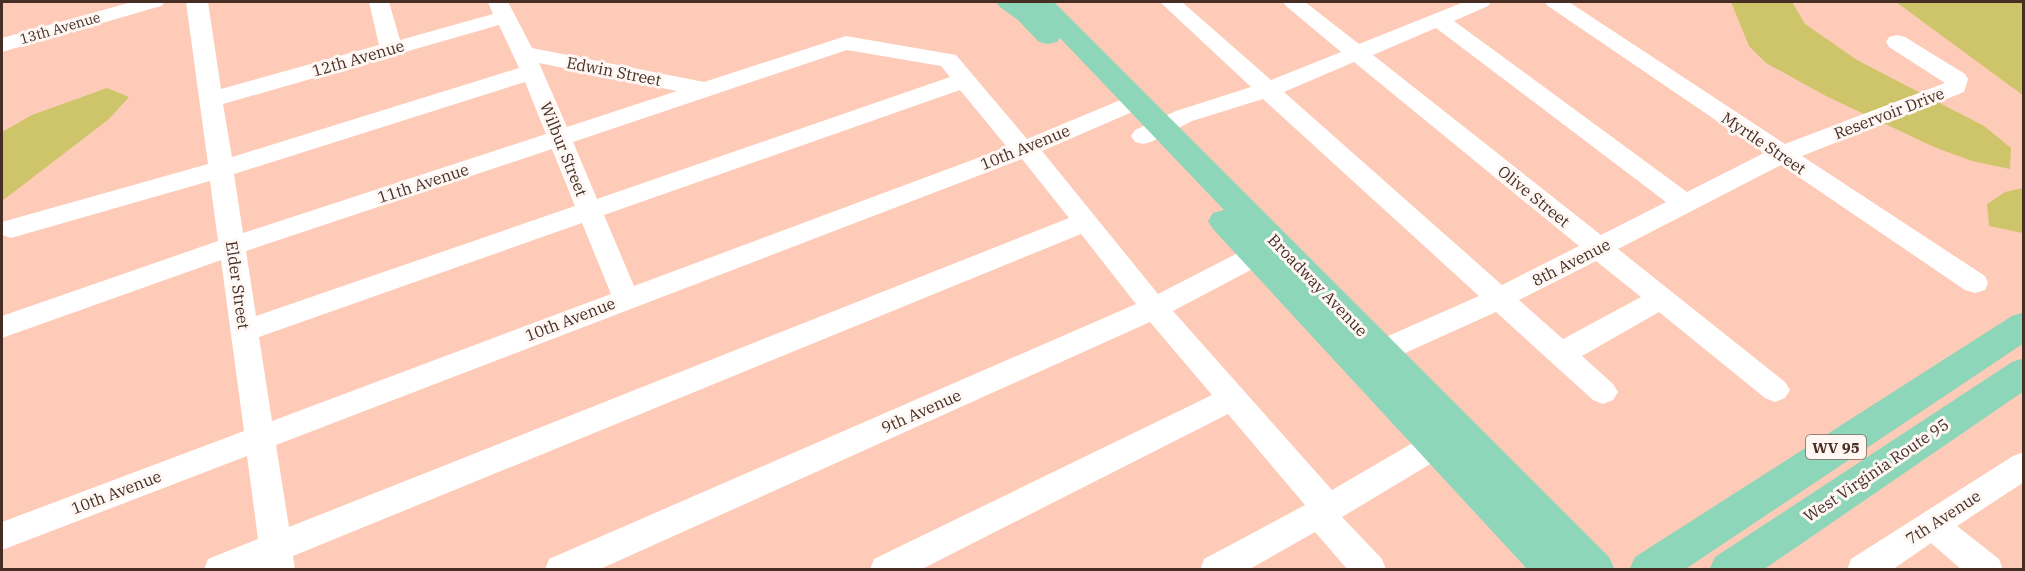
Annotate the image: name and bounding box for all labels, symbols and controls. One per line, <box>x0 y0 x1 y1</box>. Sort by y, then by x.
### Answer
street label: 13th Avenue <box>18 8 102 48</box>
street label: 12th Avenue <box>310 35 406 81</box>
street label: Edwin Street <box>565 52 663 90</box>
street label: Reservoir Drive <box>1831 83 1947 143</box>
street label: Wilbur Street <box>536 99 592 200</box>
street label: Myrtle Street <box>1718 107 1810 179</box>
street label: 10th Avenue <box>977 120 1073 174</box>
street label: 11th Avenue <box>375 159 471 207</box>
street label: Olive Street <box>1494 161 1574 231</box>
street label: Broadway Avenue <box>1264 230 1372 340</box>
street label: 8th Avenue <box>1529 234 1613 290</box>
street label: Elder Street <box>222 239 254 331</box>
street label: 10th Avenue <box>522 293 618 345</box>
street label: 9th Avenue <box>878 385 964 437</box>
street label: West Virginia Route 95 <box>1800 414 1952 526</box>
road number: WV 95 <box>1806 435 1866 459</box>
street label: 10th Avenue <box>68 466 164 518</box>
street label: 7th Avenue <box>1902 485 1984 549</box>

